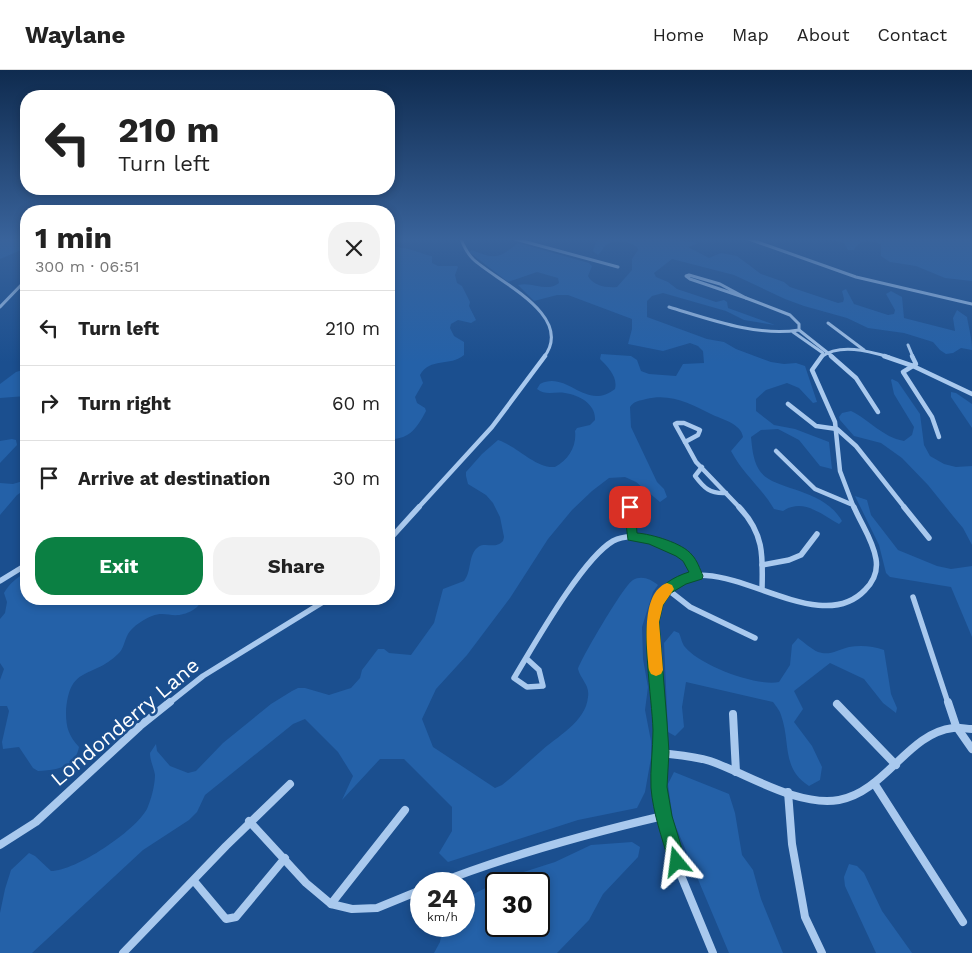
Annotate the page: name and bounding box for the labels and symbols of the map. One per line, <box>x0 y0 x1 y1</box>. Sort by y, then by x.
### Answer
pin <box>609 486 651 528</box>
street label: Londonderry Lane <box>45 652 204 791</box>
position arrow <box>650 835 702 887</box>
speed limit sign: 30 <box>485 872 550 937</box>

